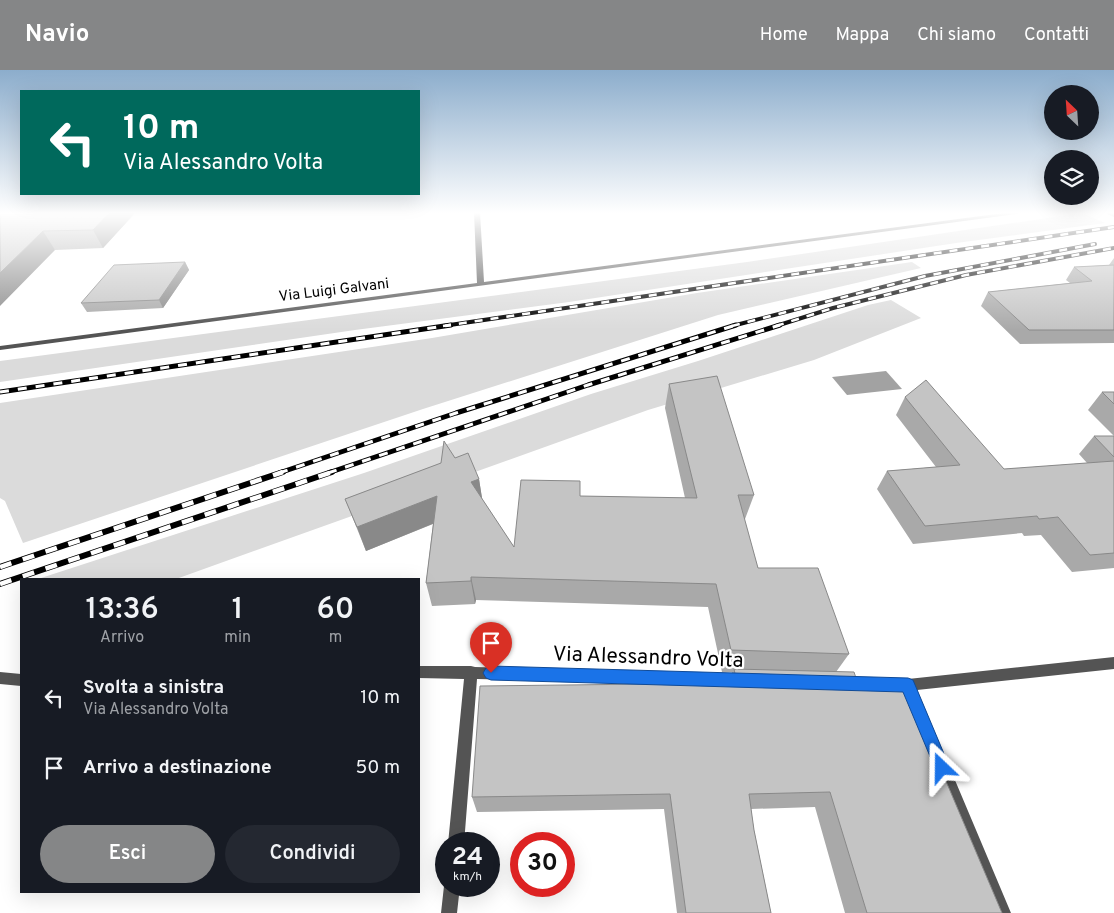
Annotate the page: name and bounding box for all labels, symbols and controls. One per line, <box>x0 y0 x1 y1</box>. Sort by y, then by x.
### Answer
text: Navio <box>25 20 89 50</box>
text: Home <box>760 24 808 47</box>
text: Mappa <box>836 24 889 47</box>
text: Chi siamo <box>917 24 996 47</box>
text: Contatti <box>1024 24 1089 47</box>
north arrow <box>1044 85 1099 140</box>
map controls <box>1044 85 1099 205</box>
text: 10 m <box>123 107 199 151</box>
icon: left <box>40 110 105 175</box>
text: Via Alessandro Volta <box>123 150 323 177</box>
button: layers <box>1044 150 1099 205</box>
street label: Via Luigi Galvani <box>278 275 390 307</box>
text: 13:36 <box>86 592 159 629</box>
text: 1 <box>232 592 244 629</box>
text: 60 <box>317 592 354 629</box>
pin <box>470 622 512 673</box>
text: Arrivo <box>100 628 144 648</box>
text: min <box>224 628 251 648</box>
text: m <box>329 628 342 648</box>
icon: arrive <box>477 629 505 657</box>
street label: Via Alessandro Volta <box>552 641 744 675</box>
text: Svolta a sinistra <box>83 676 224 700</box>
icon: left <box>40 684 68 712</box>
text: 10 m <box>360 686 400 710</box>
text: Via Alessandro Volta <box>83 700 228 720</box>
position arrow <box>915 741 967 793</box>
icon: arrive <box>40 754 68 782</box>
text: Arrivo a destinazione <box>83 756 272 780</box>
text: 50 m <box>355 756 400 780</box>
button: Esci <box>40 825 215 883</box>
button: Condividi <box>225 825 400 883</box>
speed limit sign: 30 <box>510 832 575 897</box>
text: 24 <box>452 842 483 874</box>
text: km/h <box>453 869 482 885</box>

